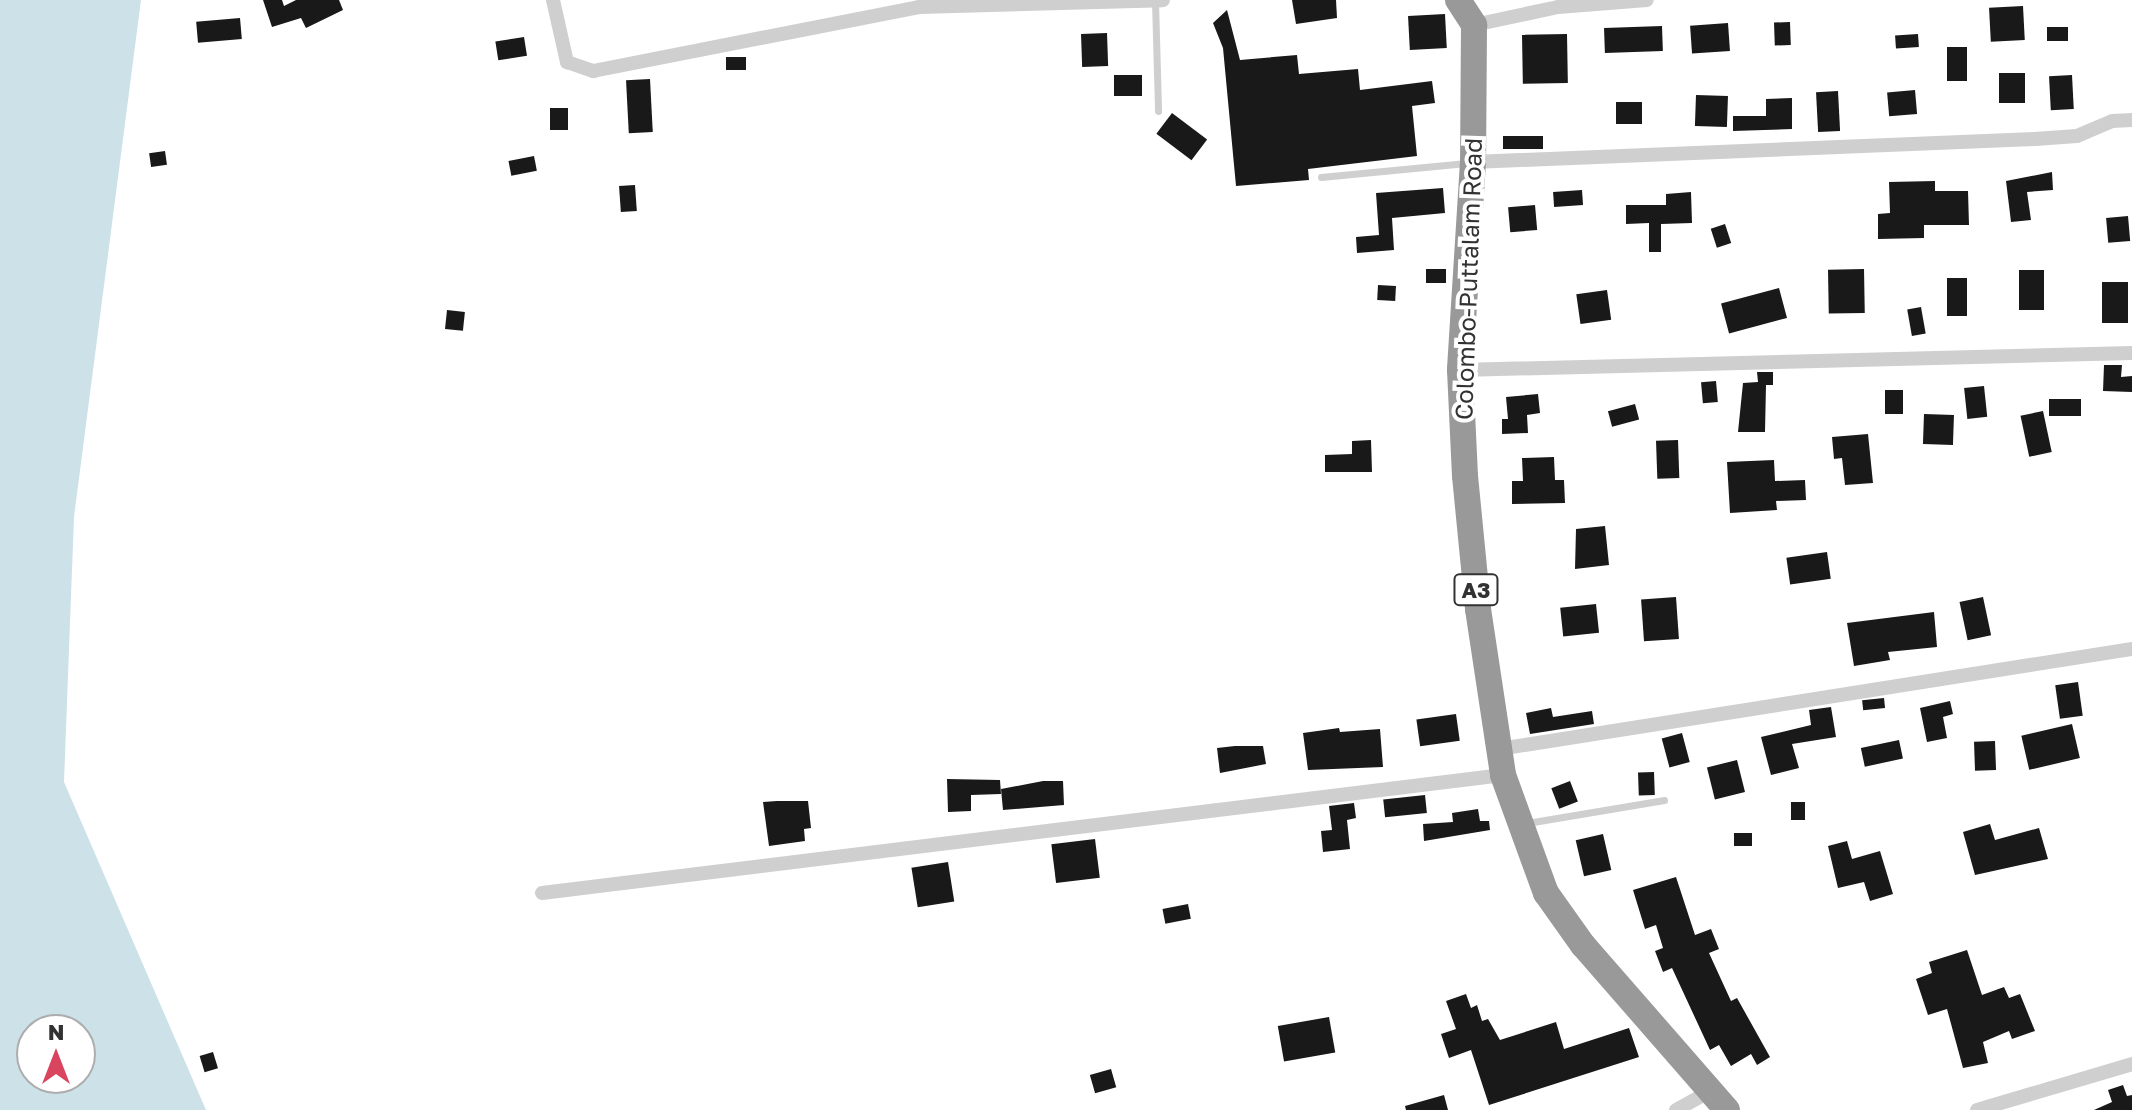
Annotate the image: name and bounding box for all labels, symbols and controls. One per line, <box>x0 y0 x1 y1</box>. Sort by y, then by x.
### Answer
street label: Colombo-Puttalam Road <box>1449 138 1487 420</box>
road number: A3 <box>1452 572 1500 608</box>
north arrow <box>16 1014 96 1094</box>
text: N <box>48 1018 64 1045</box>

